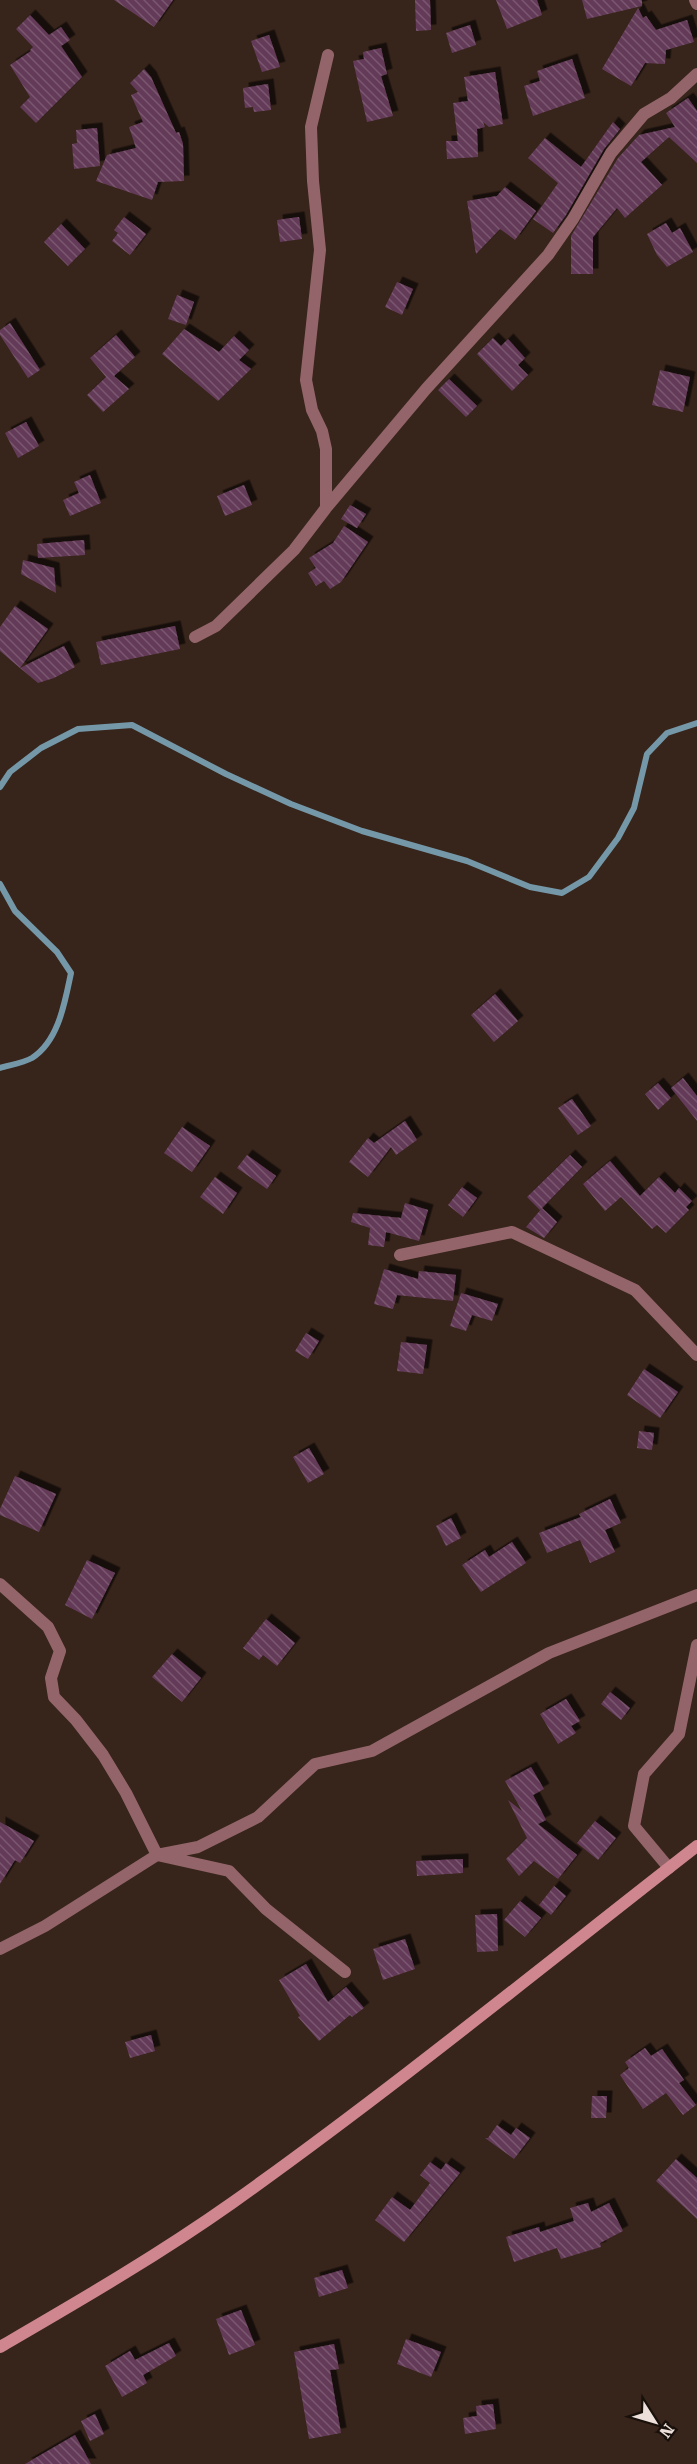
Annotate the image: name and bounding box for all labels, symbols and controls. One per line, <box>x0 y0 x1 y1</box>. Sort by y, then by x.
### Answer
north arrow <box>625 2392 685 2452</box>
text: N <box>655 2420 678 2441</box>

